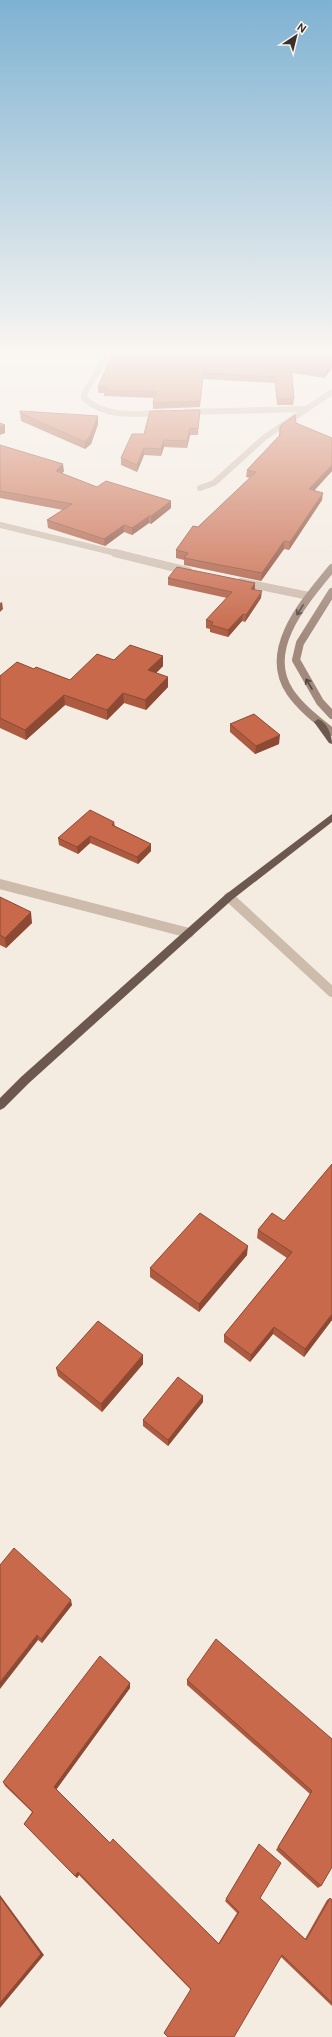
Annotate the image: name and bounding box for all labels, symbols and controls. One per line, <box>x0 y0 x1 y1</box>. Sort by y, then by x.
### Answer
north arrow <box>276 16 316 56</box>
text: N <box>294 20 309 36</box>
one-way arrow <box>296 604 304 616</box>
one-way arrow <box>305 678 313 690</box>

